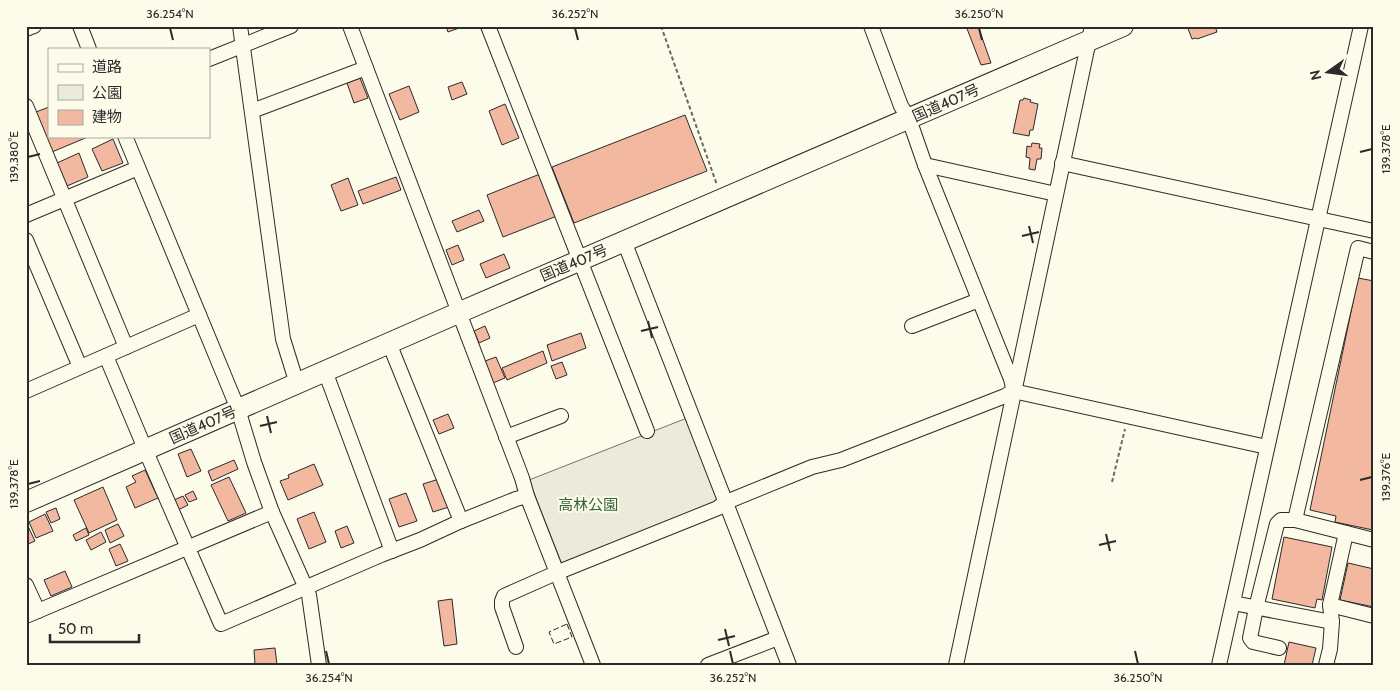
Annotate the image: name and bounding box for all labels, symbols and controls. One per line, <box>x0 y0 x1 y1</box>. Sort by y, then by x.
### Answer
text: 36.254°N <box>146 6 194 21</box>
text: 36.252°N <box>552 6 598 21</box>
text: 36.250°N <box>955 6 1003 21</box>
legend <box>48 48 210 138</box>
north arrow <box>1302 48 1352 98</box>
text: 道路 <box>92 58 122 76</box>
text: N <box>1305 68 1325 82</box>
street label: 国道407号 <box>910 80 982 126</box>
text: 公園 <box>92 84 122 102</box>
text: 建物 <box>92 108 122 126</box>
text: 139.378°E <box>1378 124 1393 174</box>
text: 139.380°E <box>6 131 21 183</box>
street label: 国道407号 <box>538 241 610 285</box>
street label: 国道407号 <box>167 402 239 448</box>
text: 139.376°E <box>1378 452 1393 501</box>
text: 139.378°E <box>6 459 21 509</box>
park label: 高林公園 <box>558 496 618 514</box>
scale bar <box>50 611 139 643</box>
text: 50 m <box>58 620 93 638</box>
text: 36.254°N <box>305 670 353 685</box>
text: 36.252°N <box>710 670 756 685</box>
text: 36.250°N <box>1114 670 1162 685</box>

